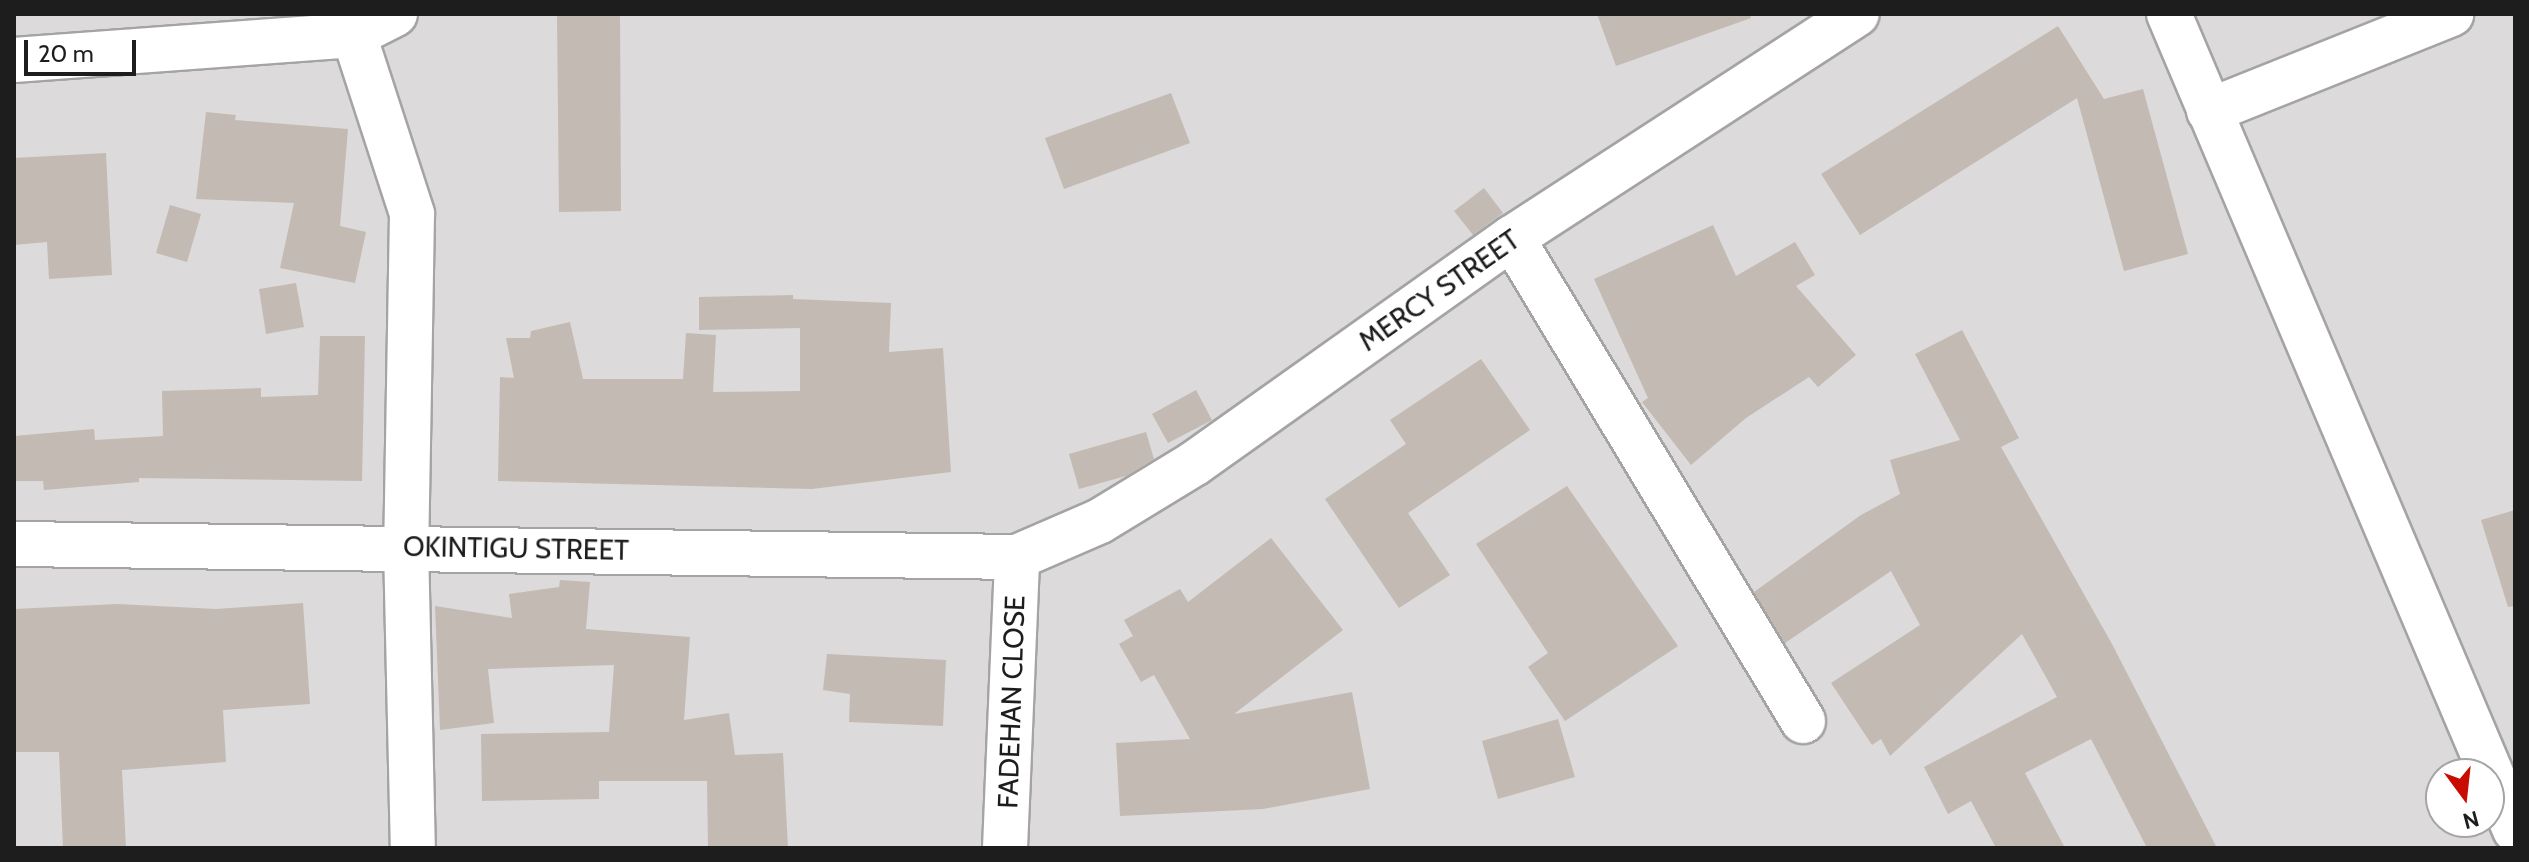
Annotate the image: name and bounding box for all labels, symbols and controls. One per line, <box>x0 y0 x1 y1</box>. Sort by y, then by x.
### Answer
scale bar <box>28 24 140 74</box>
text: 20 m <box>38 39 94 68</box>
street label: MERCY STREET <box>1352 222 1526 358</box>
street label: OKINTIGU STREET <box>403 529 629 567</box>
street label: FADEHAN CLOSE <box>990 595 1032 809</box>
north arrow <box>2425 758 2505 838</box>
text: N <box>2460 805 2482 835</box>

